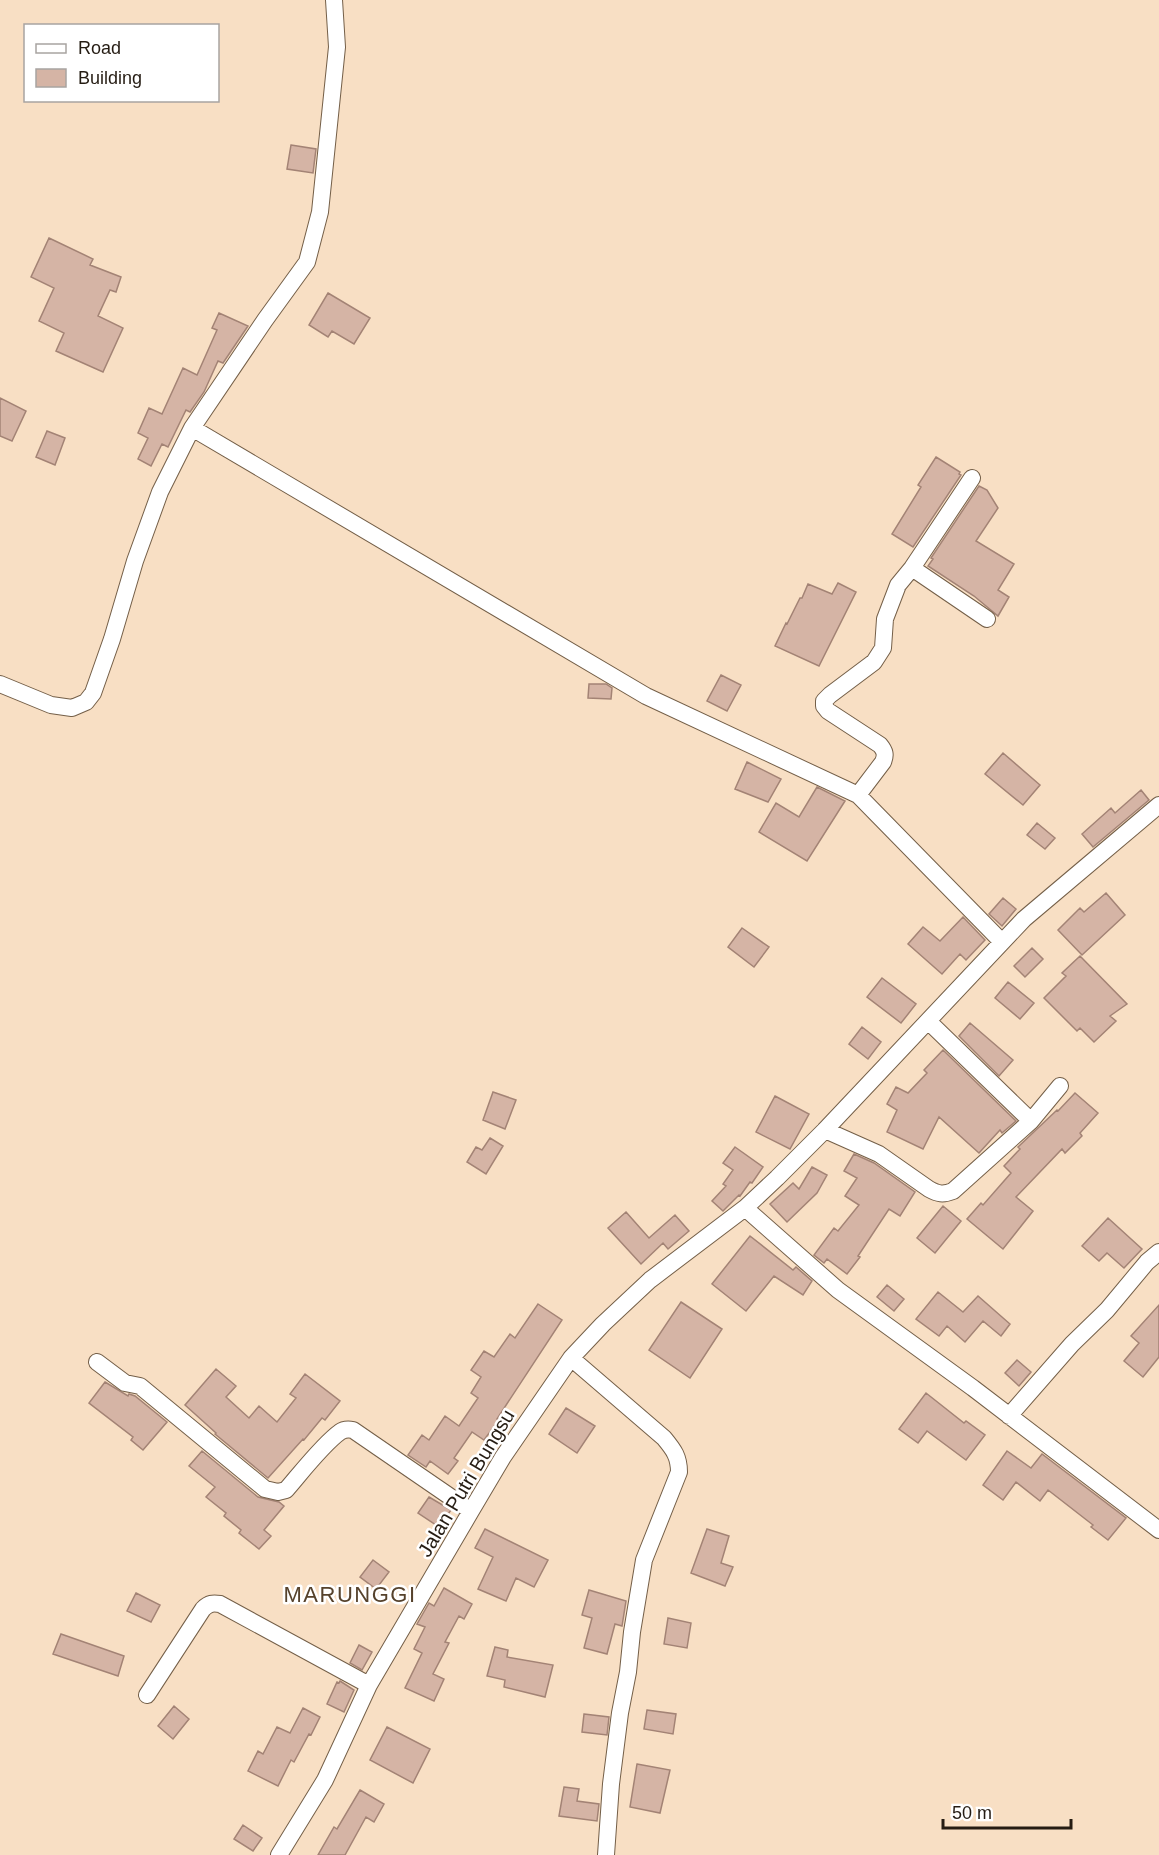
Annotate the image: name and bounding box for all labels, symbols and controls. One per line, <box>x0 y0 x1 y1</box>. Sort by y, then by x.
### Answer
legend <box>24 24 219 102</box>
text: Road <box>78 38 121 58</box>
text: Building <box>78 68 142 88</box>
street label: Jalan Putri Bungsu <box>413 1405 519 1561</box>
district label: MARUNGGI <box>284 1582 417 1607</box>
scale bar <box>943 1792 1070 1830</box>
text: 50 m <box>952 1803 992 1823</box>

